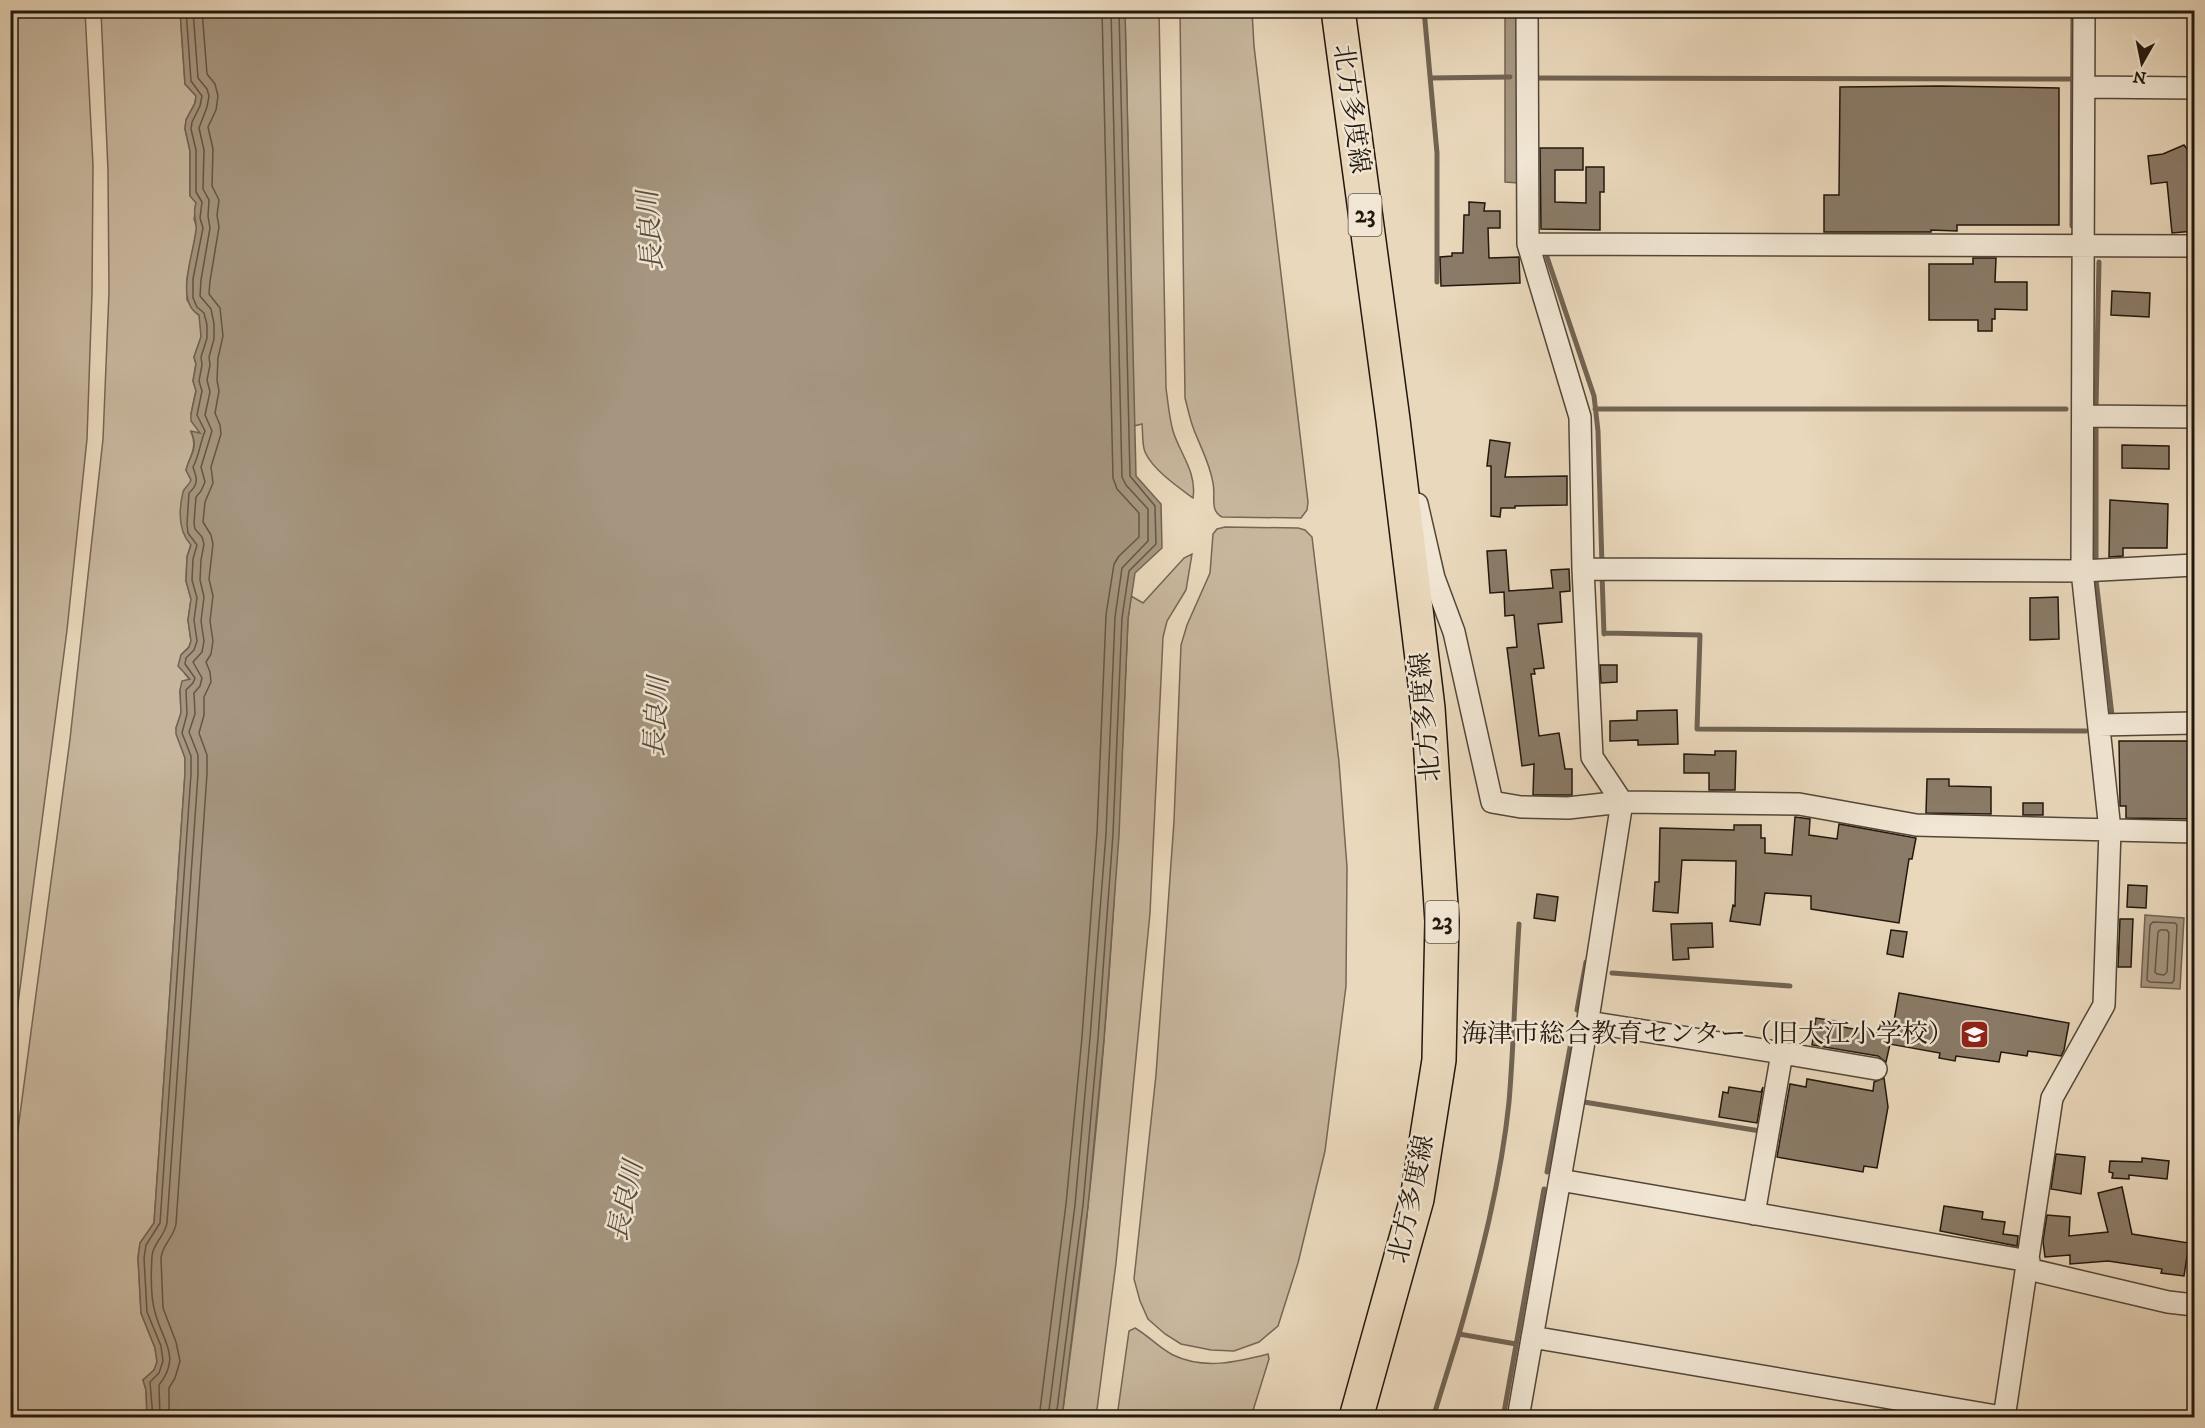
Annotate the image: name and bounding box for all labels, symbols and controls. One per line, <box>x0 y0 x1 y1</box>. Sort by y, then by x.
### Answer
north arrow <box>2112 33 2172 93</box>
street label: 北方多度線 <box>1326 42 1376 176</box>
text: N <box>2132 66 2148 88</box>
water label: 長良川 <box>631 186 671 273</box>
road number: 23 <box>1348 194 1382 236</box>
street label: 北方多度線 <box>1404 651 1448 783</box>
water label: 長良川 <box>638 673 676 758</box>
road number: 23 <box>1426 901 1458 943</box>
place label: 海津市総合教育センター（旧大江小学校） <box>1461 1018 1954 1051</box>
school or university icon: 海津市総合教育センター（旧大江小学校） <box>1959 1018 1991 1050</box>
street label: 北方多度線 <box>1382 1132 1442 1266</box>
water label: 長良川 <box>601 1155 652 1244</box>

